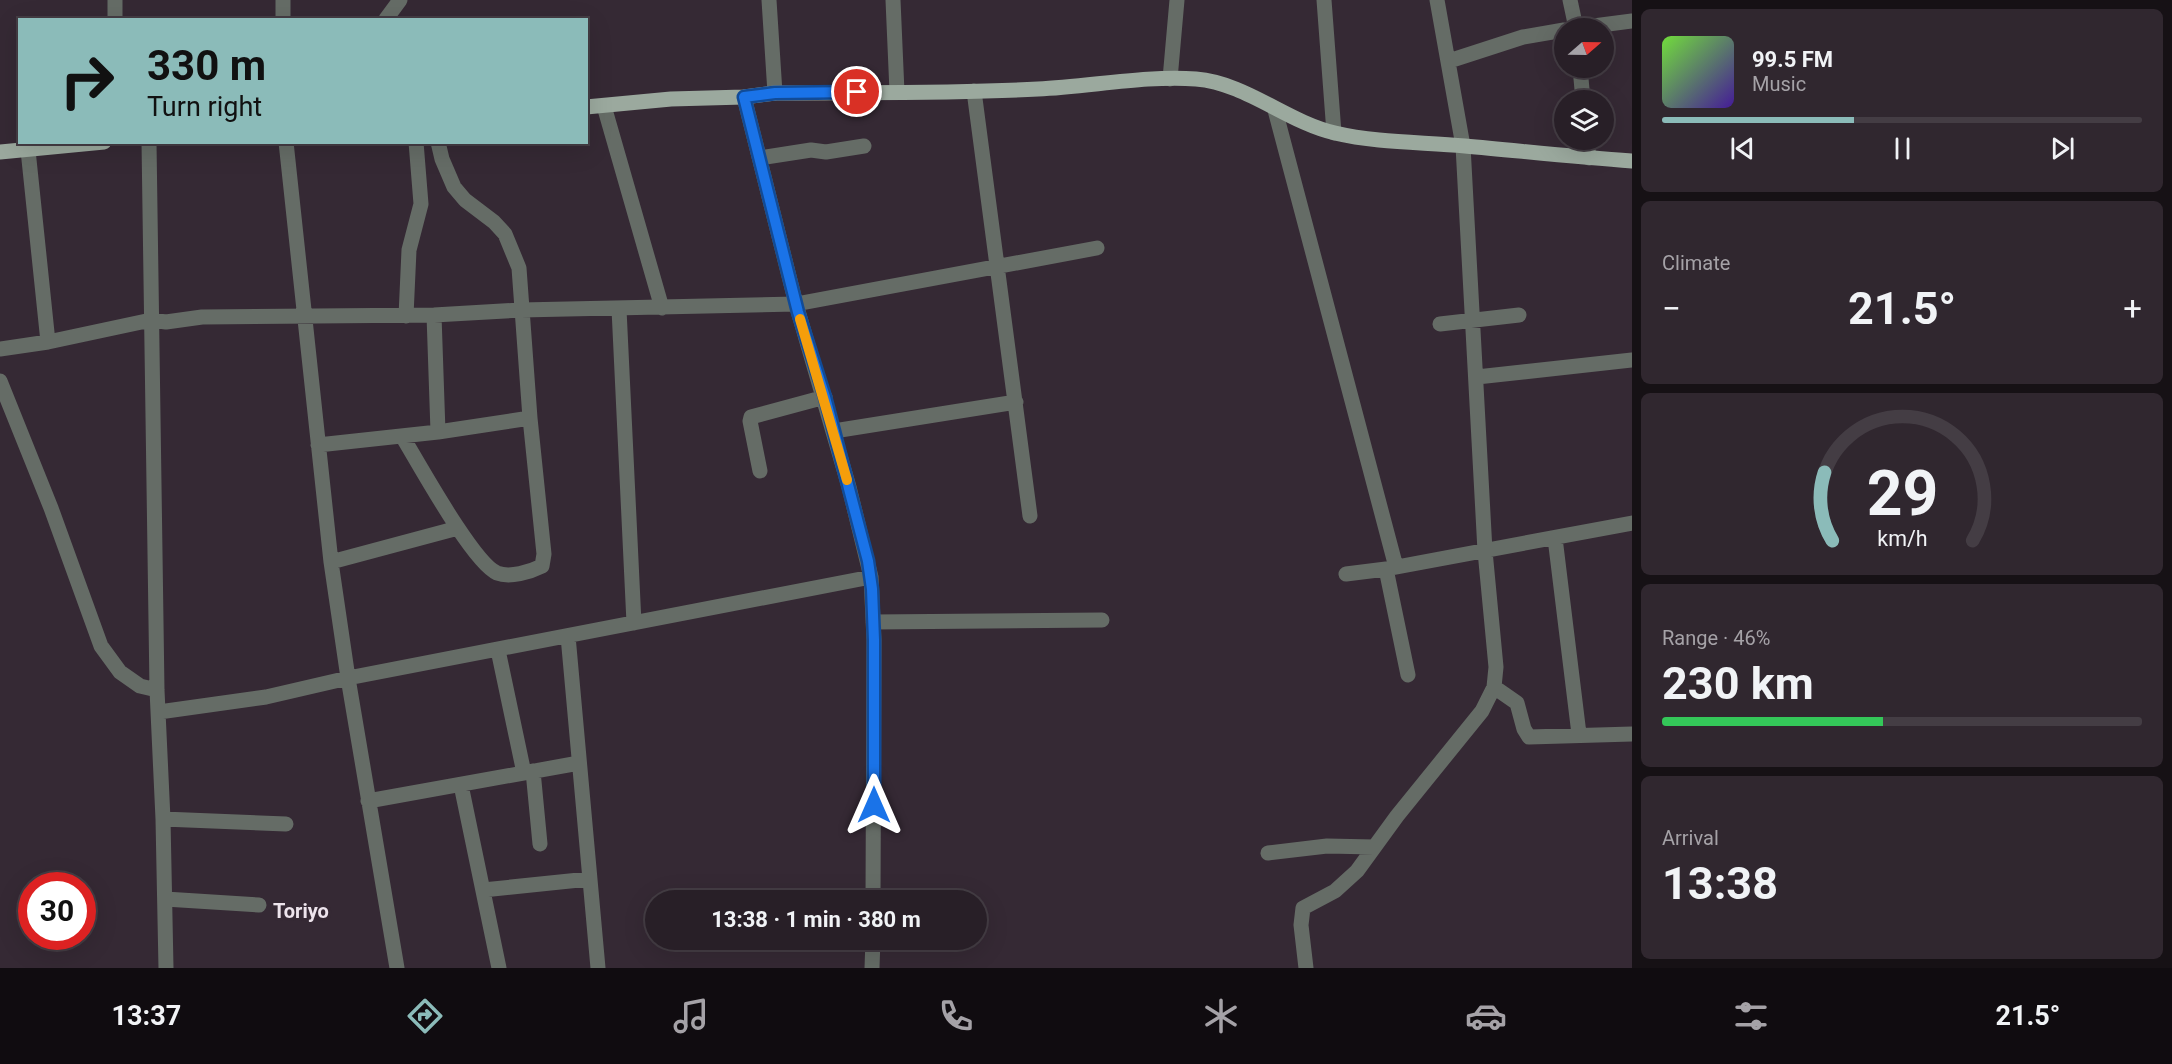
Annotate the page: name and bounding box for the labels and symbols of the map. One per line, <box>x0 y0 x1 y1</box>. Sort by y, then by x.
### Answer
north arrow <box>1554 18 1614 78</box>
pin <box>831 66 882 117</box>
position arrow <box>842 773 906 837</box>
speed limit sign: 30 <box>18 872 96 950</box>
district label: Toriyo <box>273 899 329 923</box>

